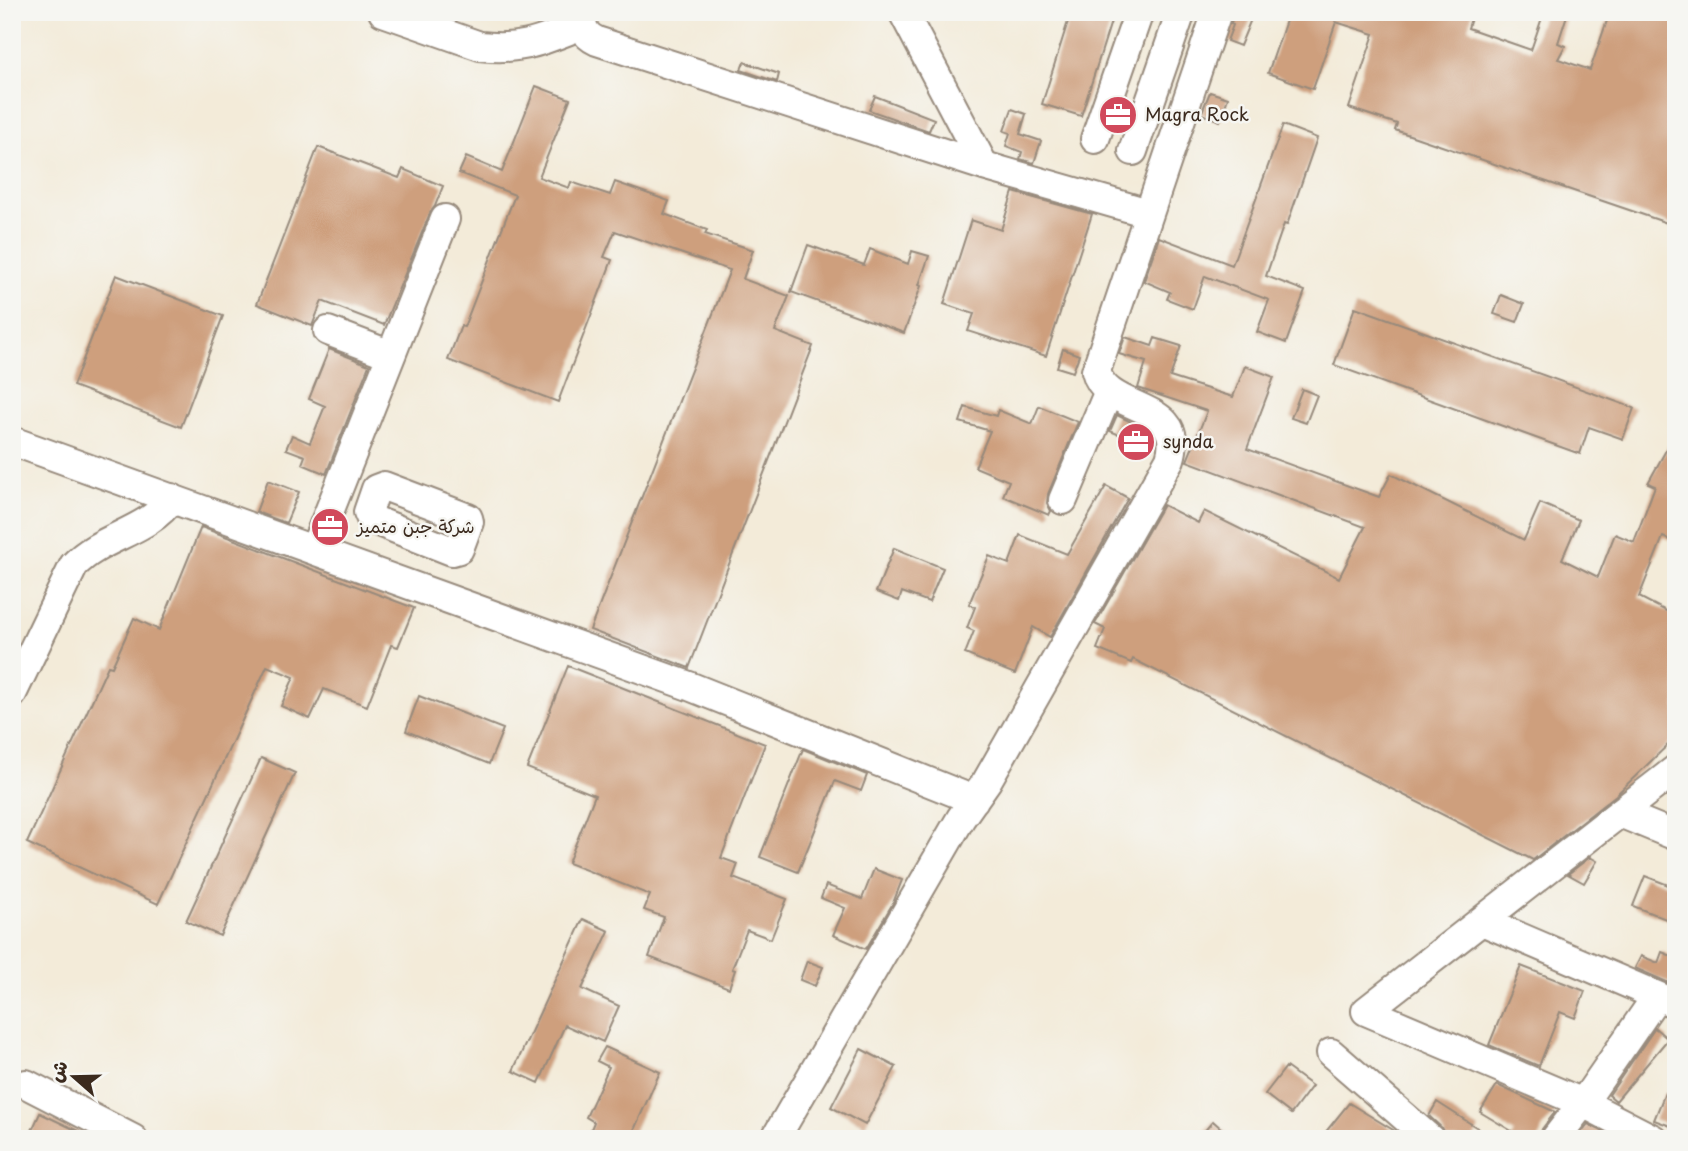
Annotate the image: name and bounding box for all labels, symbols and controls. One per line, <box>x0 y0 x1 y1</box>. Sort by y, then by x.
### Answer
office icon: Magra Rock <box>1097 94 1139 136</box>
place label: Magra Rock <box>1145 100 1249 127</box>
office icon: synda <box>1115 421 1157 463</box>
place label: synda <box>1163 427 1214 454</box>
office icon: شركة جبن متميز <box>309 506 351 548</box>
place label: شركة جبن متميز <box>355 512 475 539</box>
north arrow <box>38 1042 108 1112</box>
text: ش <box>40 1056 74 1085</box>

